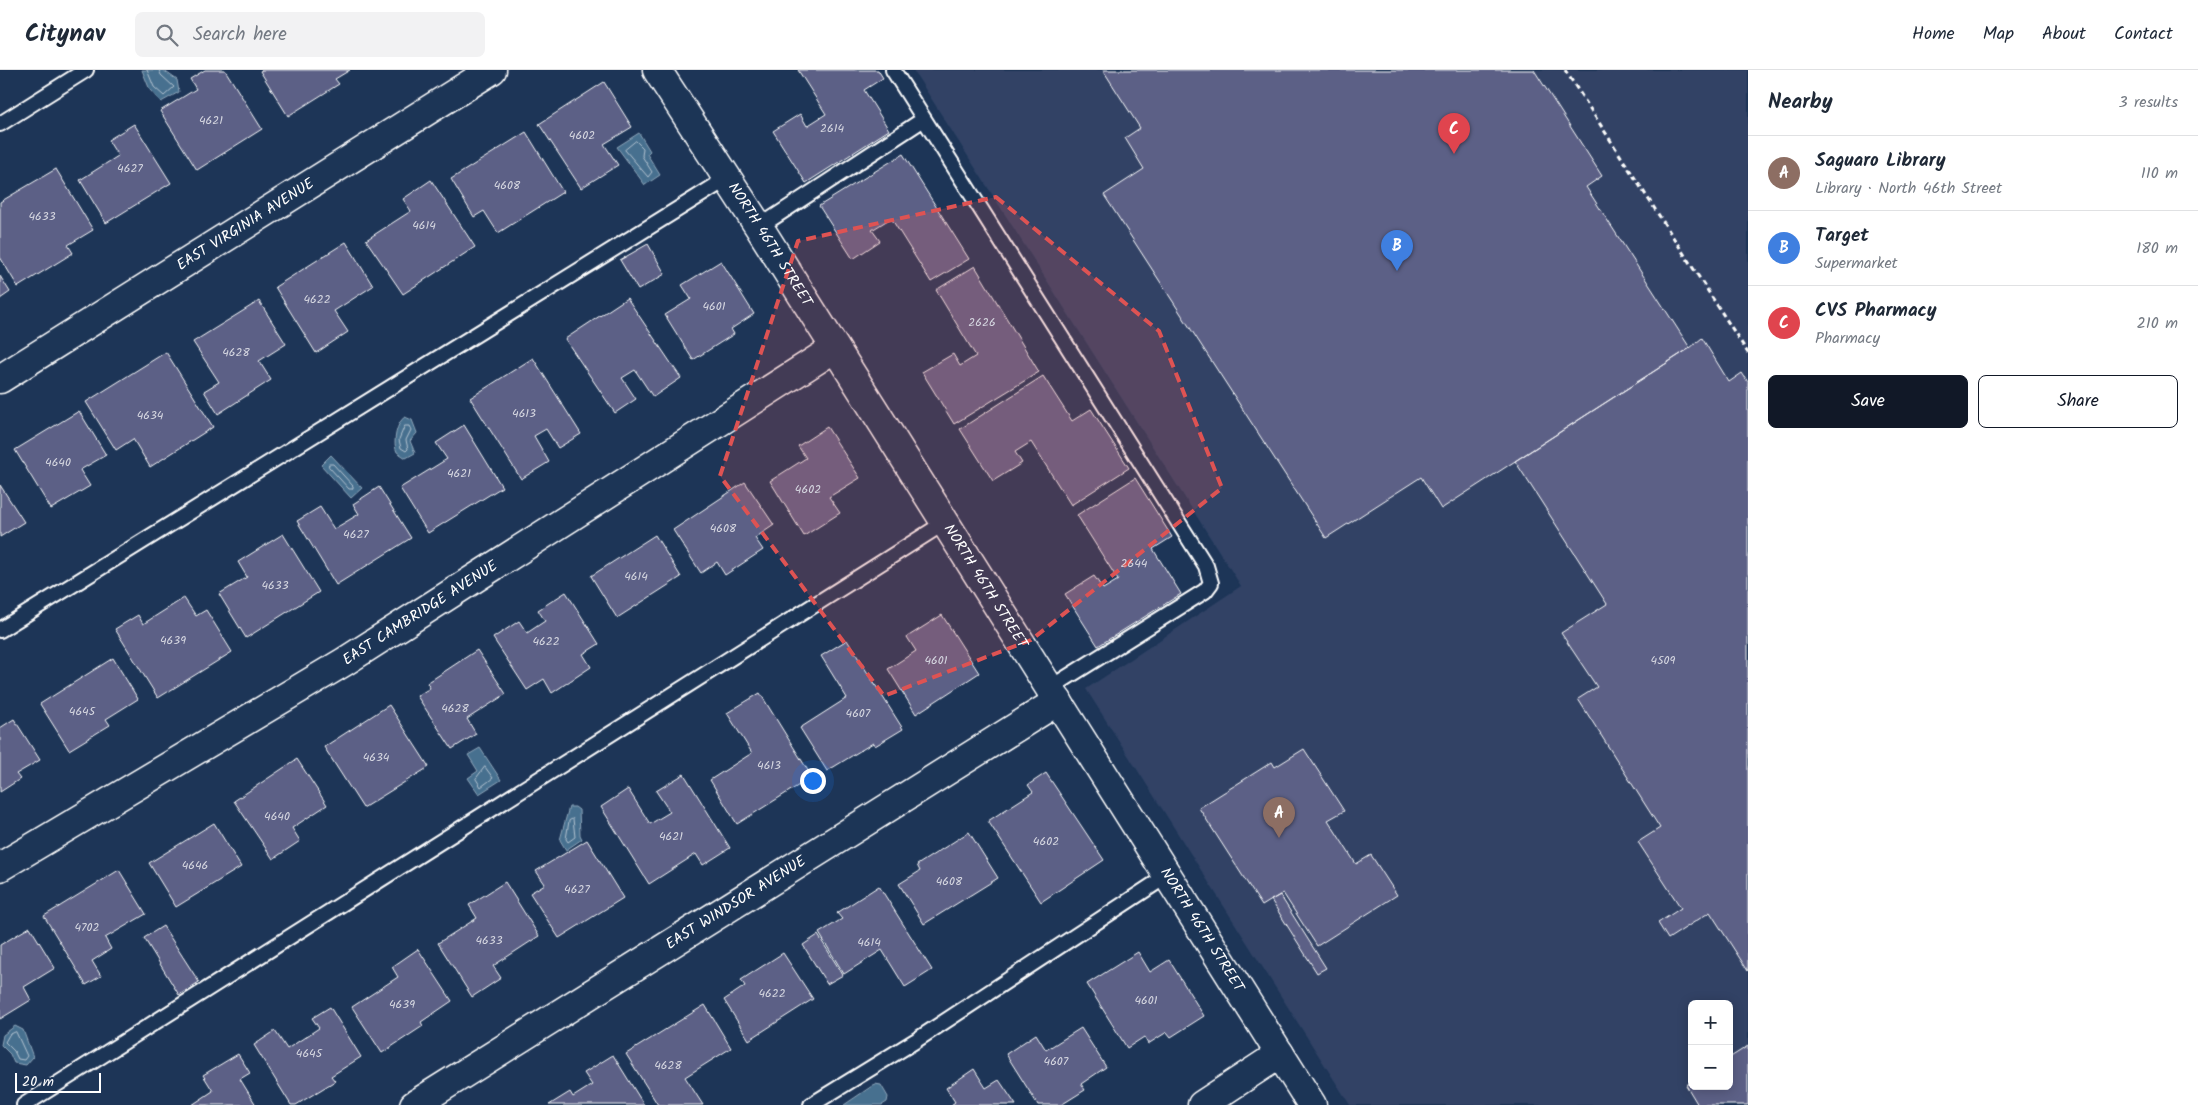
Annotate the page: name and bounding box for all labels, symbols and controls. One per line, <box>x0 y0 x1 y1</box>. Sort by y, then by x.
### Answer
search box <box>135 12 485 57</box>
text: Citynav <box>25 15 105 54</box>
text: Search here <box>193 20 287 50</box>
text: Home <box>1912 20 1955 49</box>
text: Map <box>1983 20 2014 49</box>
text: About <box>2042 20 2086 49</box>
text: Contact <box>2114 20 2173 49</box>
icon: search <box>153 21 181 49</box>
text: Nearby <box>1768 86 1833 119</box>
text: 3 results <box>2119 90 2178 115</box>
house number: 4621 <box>199 111 223 130</box>
pin: C <box>1438 113 1470 154</box>
house number: 2614 <box>820 119 844 138</box>
house number: 4602 <box>569 126 595 145</box>
text: Saguaro Library <box>1815 146 1946 176</box>
house number: 4627 <box>117 159 143 178</box>
text: A <box>1779 161 1789 186</box>
text: 110 m <box>2141 161 2178 186</box>
street label: EAST VIRGINIA AVENUE <box>172 172 320 277</box>
house number: 4608 <box>494 176 521 195</box>
text: Library · North 46th Street <box>1815 176 2002 201</box>
street label: NORTH 46TH STREET <box>721 178 819 313</box>
house number: 4633 <box>29 207 56 226</box>
house number: 4614 <box>412 216 436 235</box>
text: Target <box>1815 221 1869 251</box>
pin: B <box>1381 230 1413 271</box>
text: B <box>1779 236 1789 261</box>
text: 180 m <box>2136 236 2178 261</box>
text: Supermarket <box>1815 251 1898 276</box>
house number: 4622 <box>303 290 331 309</box>
text: CVS Pharmacy <box>1815 296 1937 326</box>
house number: 4601 <box>702 297 726 316</box>
text: C <box>1779 311 1789 336</box>
text: 210 m <box>2137 311 2178 336</box>
house number: 2626 <box>968 313 996 332</box>
text: Pharmacy <box>1815 326 1880 351</box>
house number: 4628 <box>222 343 251 362</box>
button: Save <box>1768 375 1968 428</box>
button: Share <box>1978 375 2178 428</box>
house number: 4613 <box>512 404 536 423</box>
house number: 4634 <box>137 406 164 425</box>
house number: 4640 <box>45 453 71 472</box>
house number: 4621 <box>447 464 471 483</box>
house number: 4602 <box>795 480 821 499</box>
house number: 4608 <box>710 519 737 538</box>
street label: NORTH 46TH STREET <box>937 519 1035 655</box>
house number: 4627 <box>343 525 369 544</box>
street label: EAST CAMBRIDGE AVENUE <box>338 554 504 672</box>
house number: 2644 <box>1121 554 1148 573</box>
house number: 4614 <box>624 567 648 586</box>
house number: 4633 <box>262 576 289 595</box>
house number: 4639 <box>160 631 186 650</box>
house number: 4622 <box>532 632 560 651</box>
house number: 4601 <box>924 651 948 670</box>
house number: 4509 <box>1651 651 1676 670</box>
house number: 4628 <box>441 699 470 718</box>
house number: 4645 <box>69 702 97 721</box>
house number: 4607 <box>846 704 871 723</box>
house number: 4634 <box>363 748 390 767</box>
house number: 4613 <box>757 756 781 775</box>
your location <box>800 768 826 794</box>
pin: A <box>1263 797 1295 838</box>
house number: 4640 <box>264 807 290 826</box>
house number: 4621 <box>659 827 683 846</box>
house number: 4602 <box>1033 832 1059 851</box>
street label: EAST WINDSOR AVENUE <box>661 849 812 956</box>
house number: 4646 <box>182 856 208 875</box>
street label: NORTH 46TH STREET <box>1153 863 1251 999</box>
house number: 4608 <box>936 872 963 891</box>
house number: 4627 <box>564 880 590 899</box>
house number: 4702 <box>74 918 100 937</box>
house number: 4633 <box>476 931 503 950</box>
house number: 4614 <box>857 933 881 952</box>
house number: 4622 <box>758 984 786 1003</box>
house number: 4601 <box>1134 991 1158 1010</box>
house number: 4639 <box>389 995 415 1014</box>
map controls <box>1688 1000 1733 1090</box>
button: + <box>1688 1000 1733 1045</box>
house number: 4645 <box>296 1044 324 1063</box>
button: − <box>1688 1045 1733 1090</box>
house number: 4607 <box>1044 1052 1069 1071</box>
house number: 4628 <box>654 1056 683 1075</box>
scale bar <box>15 1070 101 1093</box>
text: 20 m <box>22 1071 54 1093</box>

